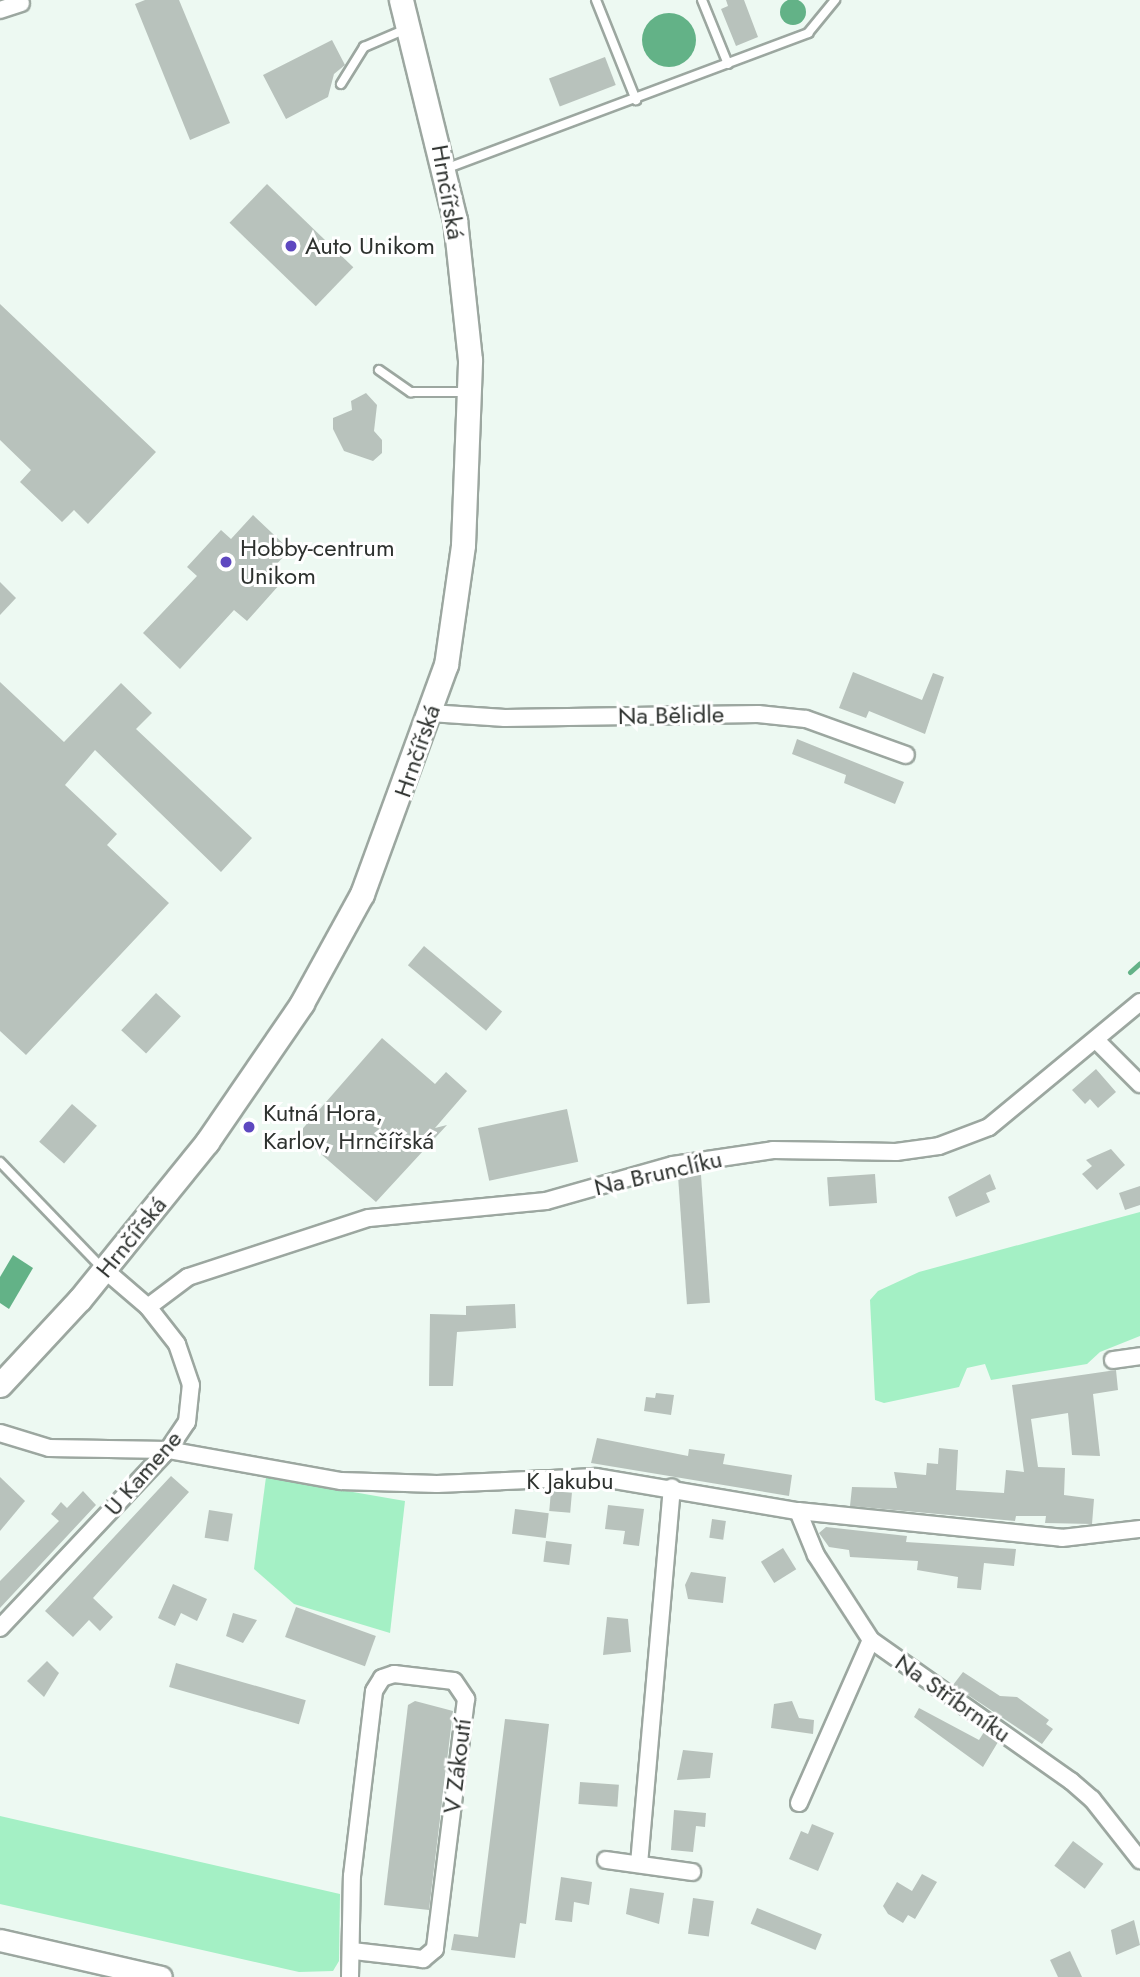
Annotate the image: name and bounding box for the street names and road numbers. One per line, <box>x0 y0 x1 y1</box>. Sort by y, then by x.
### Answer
street label: Hrnčířská <box>426 142 470 242</box>
street label: Na Bělidle <box>618 700 724 730</box>
street label: Hrnčířská <box>388 701 446 801</box>
street label: Na Brunclíku <box>591 1144 725 1202</box>
street label: Hrnčířská <box>90 1191 172 1283</box>
street label: U Kamene <box>98 1425 188 1521</box>
street label: K Jakubu <box>526 1467 614 1495</box>
street label: Na Stříbrníku <box>890 1648 1016 1748</box>
street label: V Zákoutí <box>437 1717 477 1815</box>

